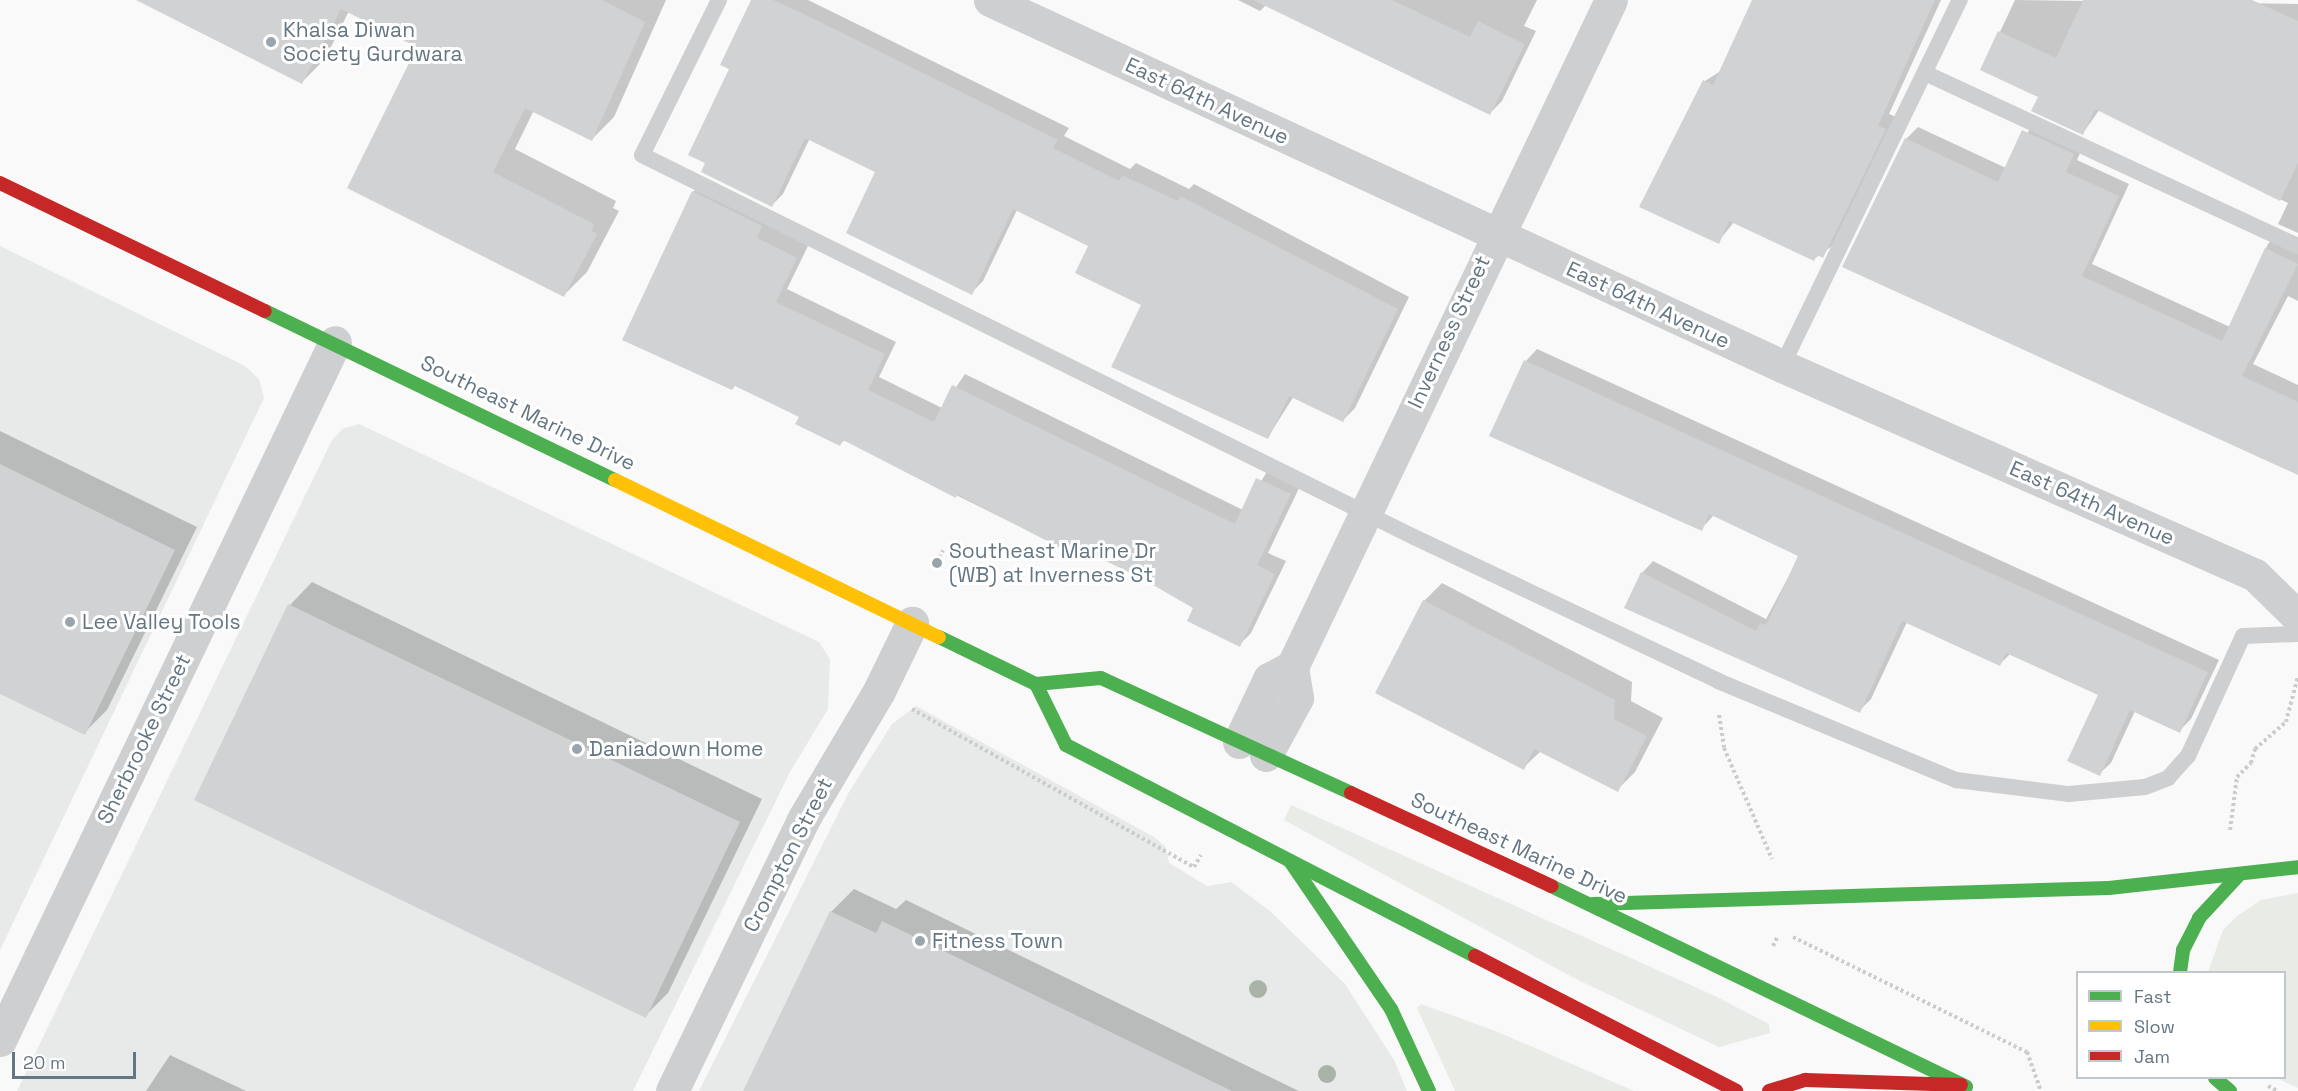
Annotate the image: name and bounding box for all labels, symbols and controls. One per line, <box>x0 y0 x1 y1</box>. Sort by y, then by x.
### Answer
place label: Khalsa Diwan Society Gurdwara <box>283 17 463 67</box>
marker: Khalsa Diwan Society Gurdwara <box>264 35 278 49</box>
street label: East 64th Avenue <box>1121 52 1293 150</box>
street label: Inverness Street <box>1403 251 1495 413</box>
street label: East 64th Avenue <box>1562 256 1734 354</box>
street label: Southeast Marine Drive <box>416 350 640 476</box>
street label: East 64th Avenue <box>2006 455 2178 551</box>
place label: Southeast Marine Dr (WB) at Inverness St <box>949 538 1156 588</box>
marker: Southeast Marine Dr (WB) at Inverness St <box>930 556 944 570</box>
place label: Lee Valley Tools <box>82 609 241 635</box>
marker: Lee Valley Tools <box>63 615 77 629</box>
street label: Sherbrooke Street <box>92 650 196 828</box>
place label: Daniadown Home <box>589 736 763 762</box>
marker: Daniadown Home <box>570 742 584 756</box>
street label: Crompton Street <box>738 774 838 936</box>
street label: Southeast Marine Drive <box>1407 787 1631 909</box>
place label: Fitness Town <box>932 928 1064 954</box>
marker: Fitness Town <box>913 934 927 948</box>
legend <box>2076 971 2286 1079</box>
text: Fast <box>2134 985 2171 1008</box>
text: Slow <box>2134 1015 2175 1038</box>
scale bar <box>15 1040 140 1078</box>
text: Jam <box>2134 1045 2170 1068</box>
text: 20 m <box>23 1051 66 1074</box>

